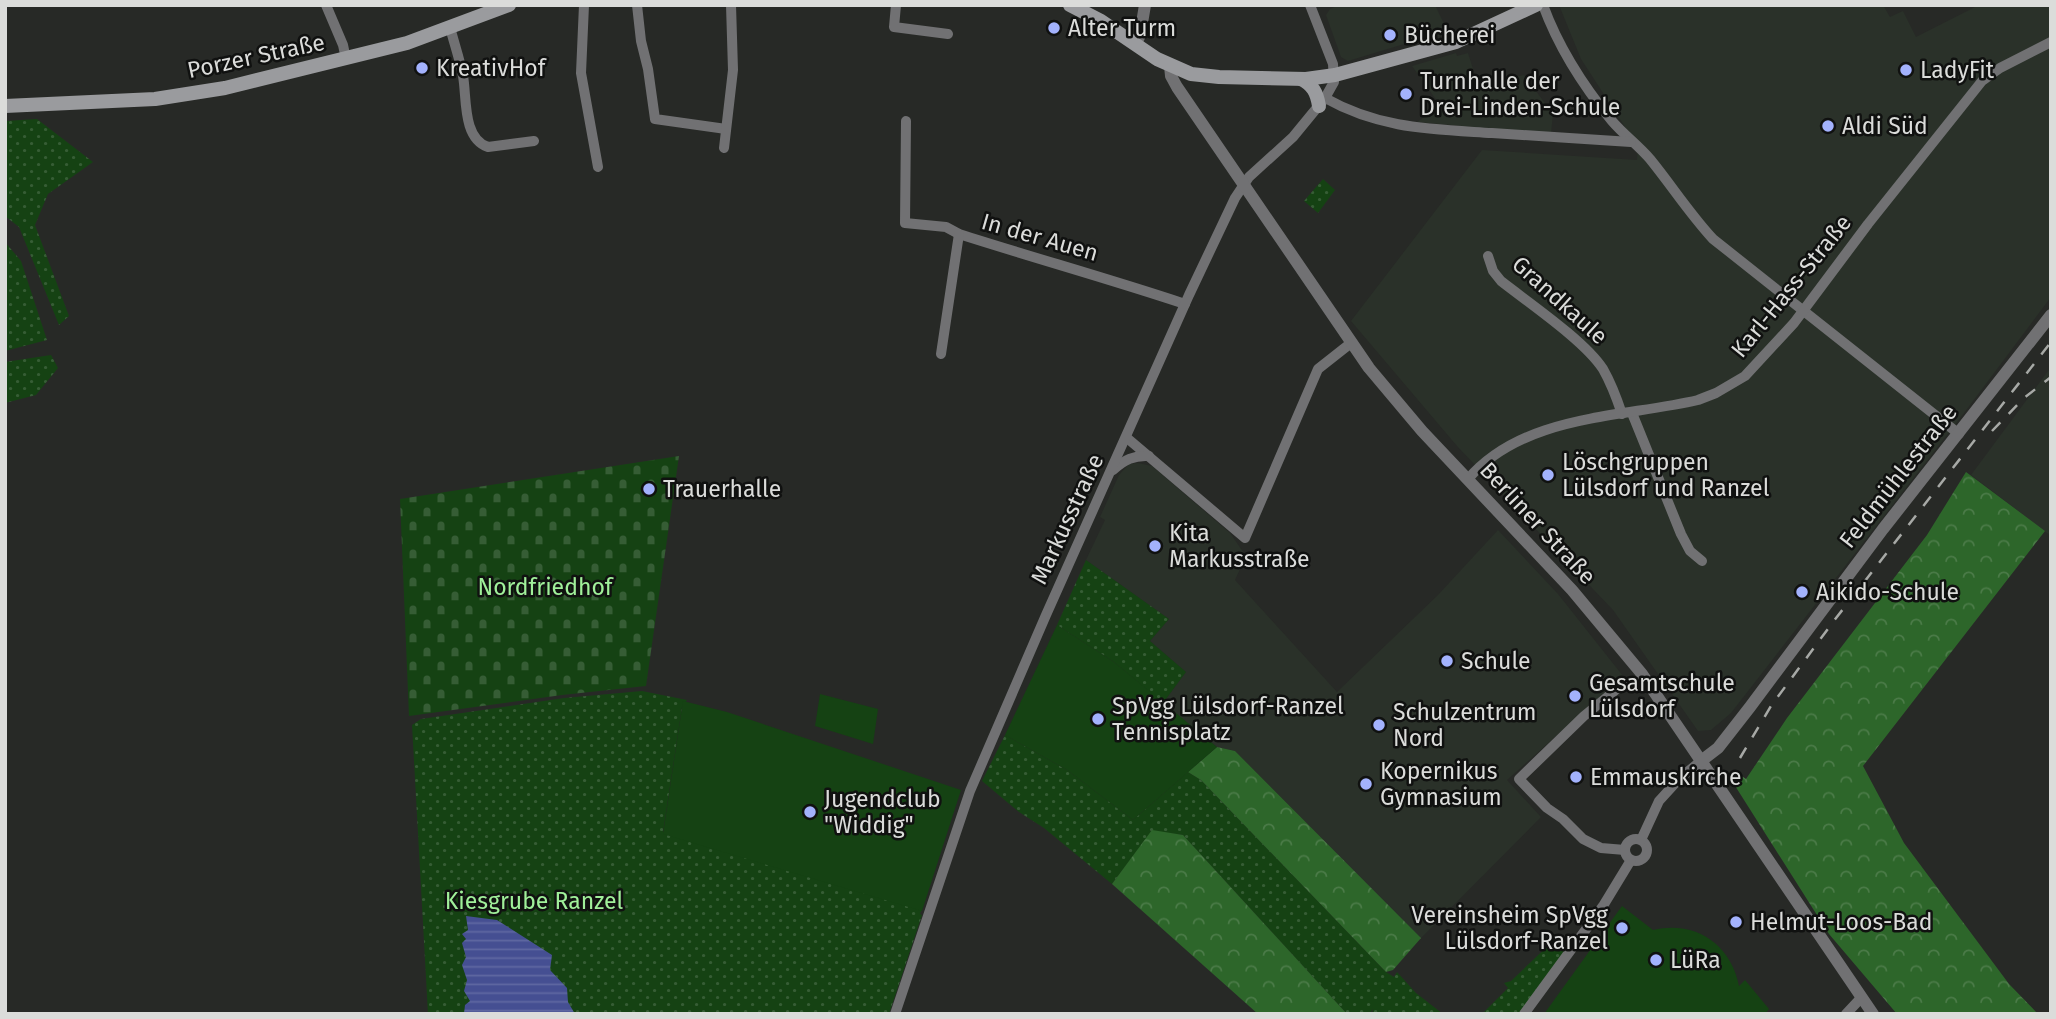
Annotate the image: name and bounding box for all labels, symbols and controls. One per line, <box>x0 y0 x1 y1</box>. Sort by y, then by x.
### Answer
place label: Alter Turm <box>1068 14 1176 42</box>
marker: Alter Turm <box>1046 20 1062 36</box>
place label: Bücherei <box>1404 21 1496 49</box>
marker: Bücherei <box>1382 27 1398 43</box>
street label: Porzer Straße <box>185 28 327 84</box>
place label: KreativHof <box>436 54 548 82</box>
place label: LadyFit <box>1920 56 1995 84</box>
marker: KreativHof <box>414 60 430 76</box>
marker: LadyFit <box>1898 62 1914 78</box>
place label: Turnhalle der Drei-Linden-Schule <box>1420 67 1620 121</box>
marker: Turnhalle der Drei-Linden-Schule <box>1398 86 1414 102</box>
place label: Aldi Süd <box>1842 112 1928 140</box>
marker: Aldi Süd <box>1820 118 1836 134</box>
street label: In der Auen <box>978 207 1102 267</box>
street label: Karl-Hass-Straße <box>1725 209 1857 363</box>
street label: Grandkaule <box>1506 250 1614 350</box>
street label: Feldmühlestraße <box>1833 398 1963 554</box>
place label: Löschgruppen Lülsdorf und Ranzel <box>1562 448 1770 502</box>
street label: Markusstraße <box>1025 449 1109 589</box>
street label: Berliner Straße <box>1474 456 1602 590</box>
marker: Löschgruppen Lülsdorf und Ranzel <box>1540 467 1556 483</box>
place label: Trauerhalle <box>663 475 781 503</box>
marker: Trauerhalle <box>641 481 657 497</box>
place label: Kita Markusstraße <box>1169 519 1310 573</box>
marker: Kita Markusstraße <box>1147 538 1163 554</box>
park label: Nordfriedhof <box>477 573 615 601</box>
place label: Aikido-Schule <box>1816 578 1959 606</box>
marker: Aikido-Schule <box>1794 584 1810 600</box>
place label: Schule <box>1461 647 1531 675</box>
marker: Schule <box>1439 653 1455 669</box>
place label: Gesamtschule Lülsdorf <box>1589 669 1735 723</box>
marker: Gesamtschule Lülsdorf <box>1567 688 1583 704</box>
place label: SpVgg Lülsdorf-Ranzel Tennisplatz <box>1112 692 1344 746</box>
place label: Schulzentrum Nord <box>1393 698 1537 752</box>
marker: SpVgg Lülsdorf-Ranzel Tennisplatz <box>1090 711 1106 727</box>
marker: Schulzentrum Nord <box>1371 717 1387 733</box>
place label: Kopernikus Gymnasium <box>1380 757 1502 811</box>
place label: Emmauskirche <box>1590 763 1742 791</box>
marker: Emmauskirche <box>1568 769 1584 785</box>
marker: Kopernikus Gymnasium <box>1358 776 1374 792</box>
place label: Jugendclub "Widdig" <box>824 785 941 839</box>
marker: Jugendclub "Widdig" <box>802 804 818 820</box>
park label: Kiesgrube Ranzel <box>445 887 624 915</box>
place label: Vereinsheim SpVgg Lülsdorf-Ranzel <box>1411 901 1608 955</box>
place label: Helmut-Loos-Bad <box>1750 908 1932 936</box>
marker: Helmut-Loos-Bad <box>1728 914 1744 930</box>
marker: Vereinsheim SpVgg Lülsdorf-Ranzel <box>1614 920 1630 936</box>
place label: LüRa <box>1670 946 1721 974</box>
marker: LüRa <box>1648 952 1664 968</box>

